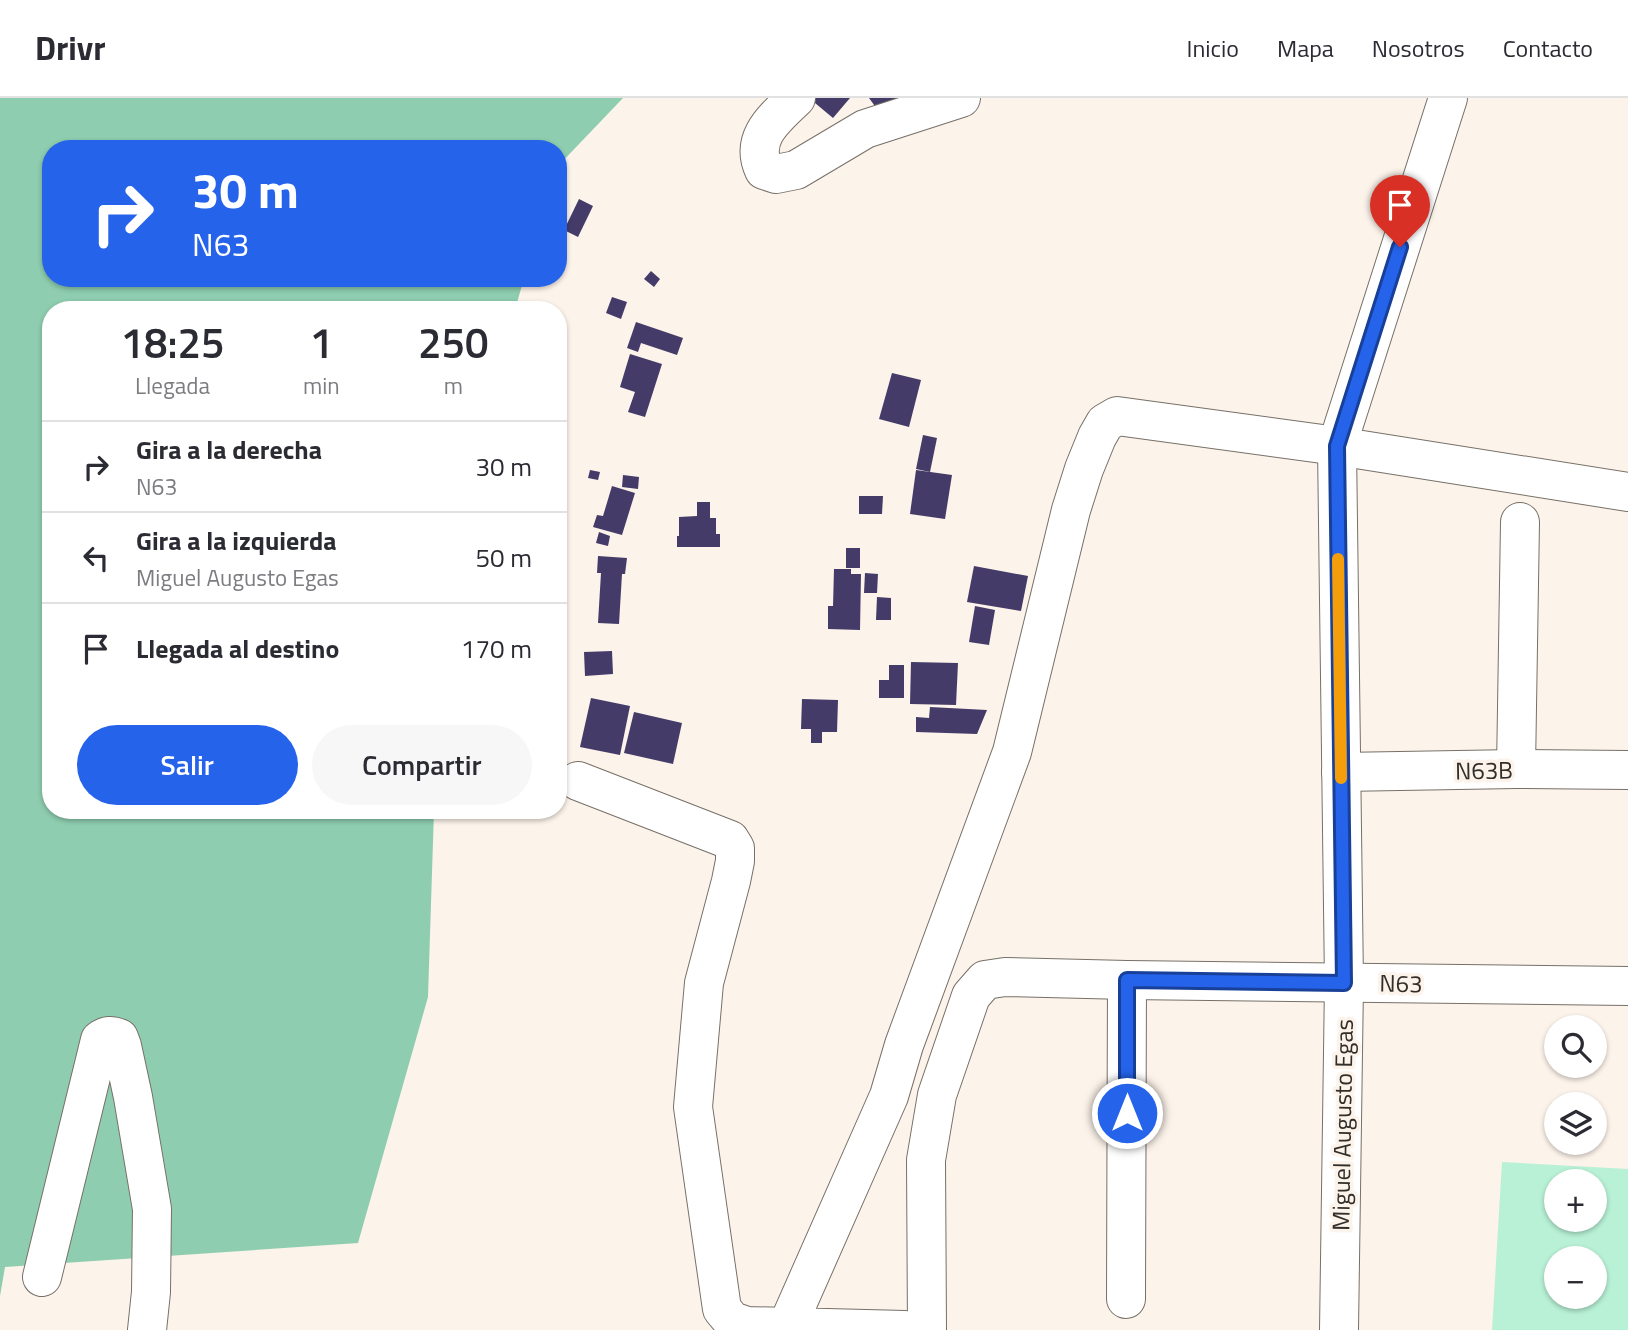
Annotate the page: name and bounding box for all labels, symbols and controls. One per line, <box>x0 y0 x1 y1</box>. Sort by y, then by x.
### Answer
text: Drivr <box>35 23 106 73</box>
text: Inicio <box>1187 30 1239 66</box>
text: Mapa <box>1277 30 1334 66</box>
text: Nosotros <box>1372 30 1465 66</box>
text: Contacto <box>1503 30 1593 66</box>
text: 30 m <box>192 152 299 227</box>
icon: right <box>77 168 168 259</box>
pin <box>1370 175 1430 247</box>
icon: arrive <box>1381 186 1419 224</box>
text: N63 <box>192 220 249 268</box>
text: 18:25 <box>120 310 225 374</box>
text: 1 <box>310 310 333 374</box>
text: 250 <box>418 310 489 374</box>
text: Llegada <box>135 368 210 403</box>
text: min <box>303 368 340 403</box>
text: m <box>444 368 463 403</box>
text: Gira a la derecha <box>136 430 322 469</box>
text: 30 m <box>475 447 532 486</box>
icon: right <box>77 448 115 486</box>
text: N63 <box>136 469 177 504</box>
text: Gira a la izquierda <box>136 521 337 560</box>
text: 50 m <box>475 538 532 577</box>
icon: left <box>77 539 115 577</box>
text: Miguel Augusto Egas <box>136 560 339 595</box>
text: Llegada al destino <box>136 629 339 668</box>
text: 170 m <box>461 629 532 668</box>
icon: arrive <box>77 630 115 668</box>
button: Salir <box>77 725 298 805</box>
button: Compartir <box>312 725 532 805</box>
street label: N63B <box>1455 751 1513 789</box>
street label: N63 <box>1379 965 1423 1001</box>
map controls <box>1544 1015 1607 1309</box>
button: search <box>1544 1015 1607 1078</box>
street label: Miguel Augusto Egas <box>1322 1019 1362 1231</box>
position arrow <box>1090 1076 1164 1150</box>
button: layers <box>1544 1092 1607 1155</box>
button: + <box>1544 1169 1607 1232</box>
button: − <box>1544 1246 1607 1309</box>

